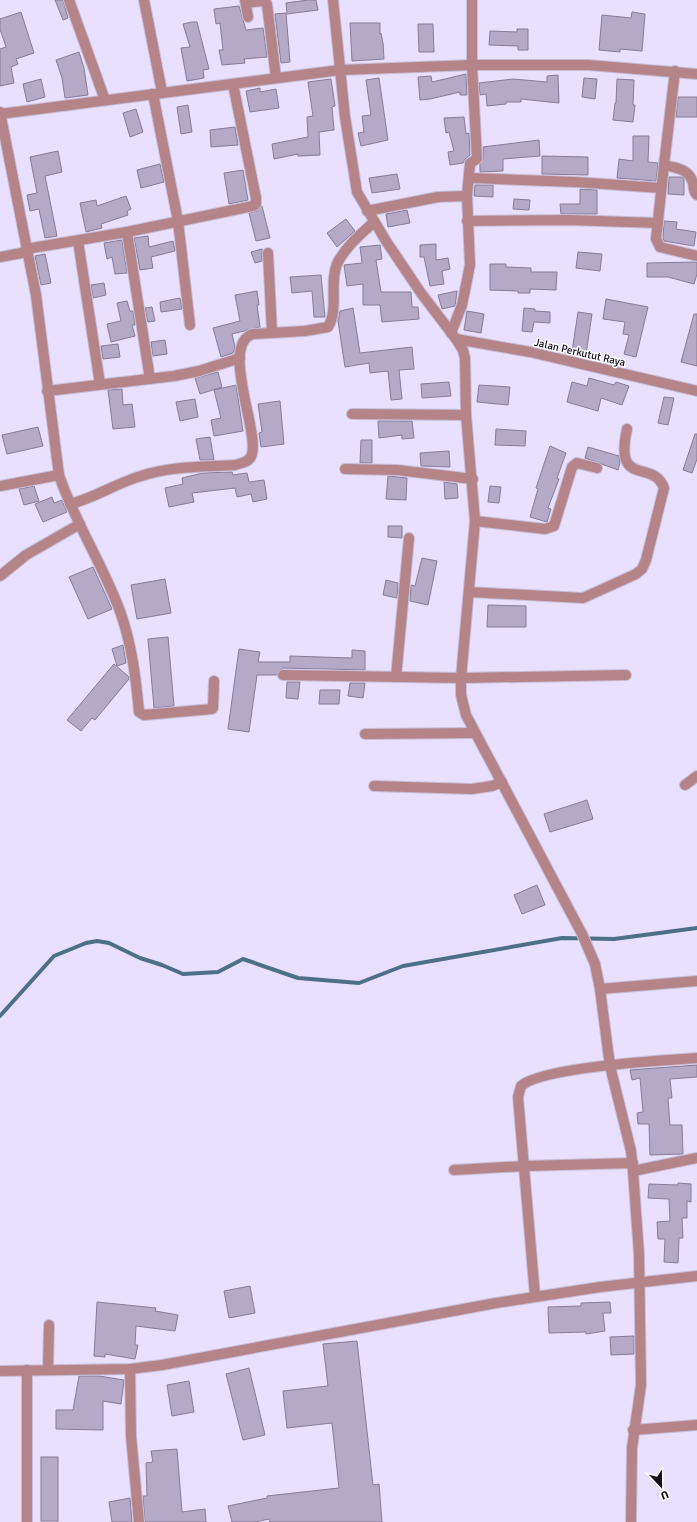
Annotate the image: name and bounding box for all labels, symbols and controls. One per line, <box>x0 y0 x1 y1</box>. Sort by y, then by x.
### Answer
street label: Jalan Perkutut Raya <box>533 336 627 369</box>
north arrow <box>641 1466 681 1506</box>
text: U <box>659 1487 670 1502</box>

